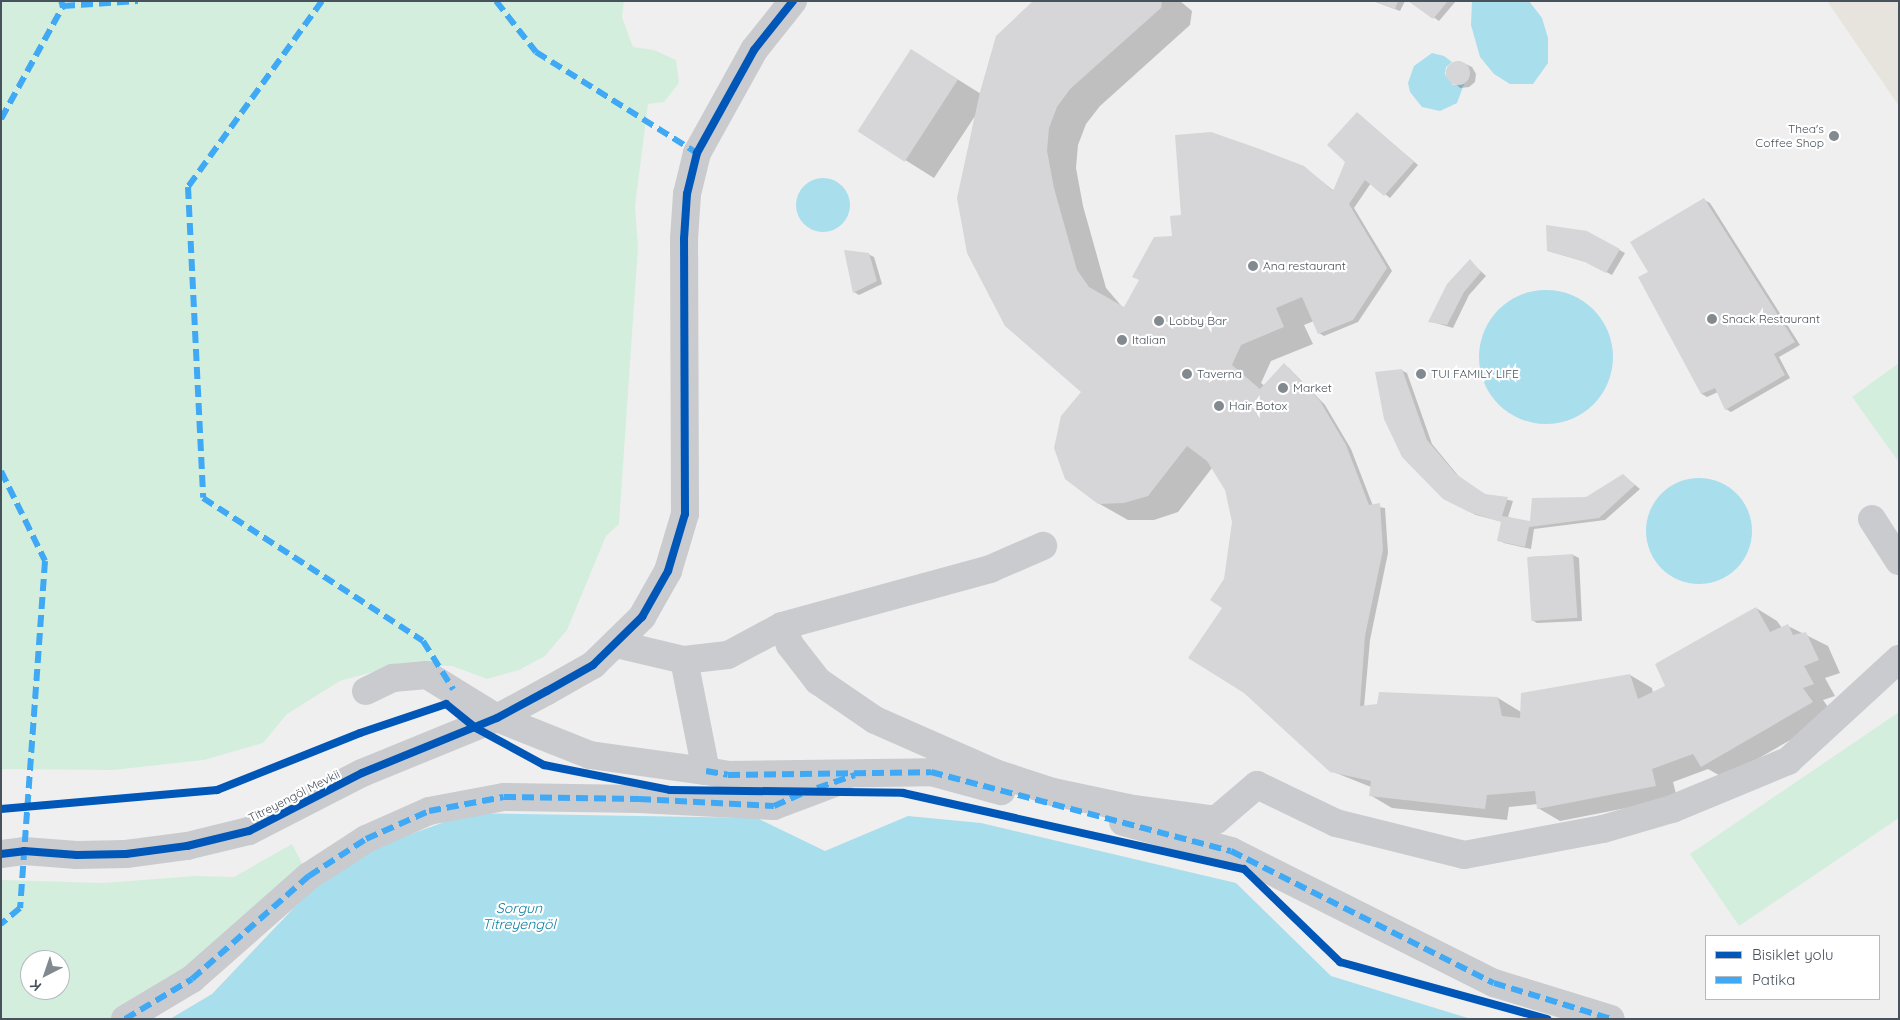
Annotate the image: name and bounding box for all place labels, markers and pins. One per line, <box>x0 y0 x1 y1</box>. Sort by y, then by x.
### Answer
place label: Thea's Coffee Shop <box>1755 122 1824 150</box>
marker: Thea's Coffee Shop <box>1828 130 1840 142</box>
place label: Ana restaurant <box>1263 259 1346 273</box>
marker: Ana restaurant <box>1247 260 1259 272</box>
place label: Snack Restaurant <box>1722 312 1820 326</box>
marker: Snack Restaurant <box>1706 313 1718 325</box>
place label: Lobby Bar <box>1169 314 1227 328</box>
marker: Lobby Bar <box>1153 315 1165 327</box>
place label: Italian <box>1132 333 1166 347</box>
marker: Italian <box>1116 334 1128 346</box>
place label: Taverna <box>1197 367 1242 381</box>
place label: TUI FAMILY LIFE <box>1431 367 1519 381</box>
marker: Taverna <box>1181 368 1193 380</box>
marker: TUI FAMILY LIFE <box>1415 368 1427 380</box>
place label: Market <box>1293 381 1332 395</box>
marker: Market <box>1277 382 1289 394</box>
place label: Hair Botox <box>1229 399 1287 413</box>
marker: Hair Botox <box>1213 400 1225 412</box>

